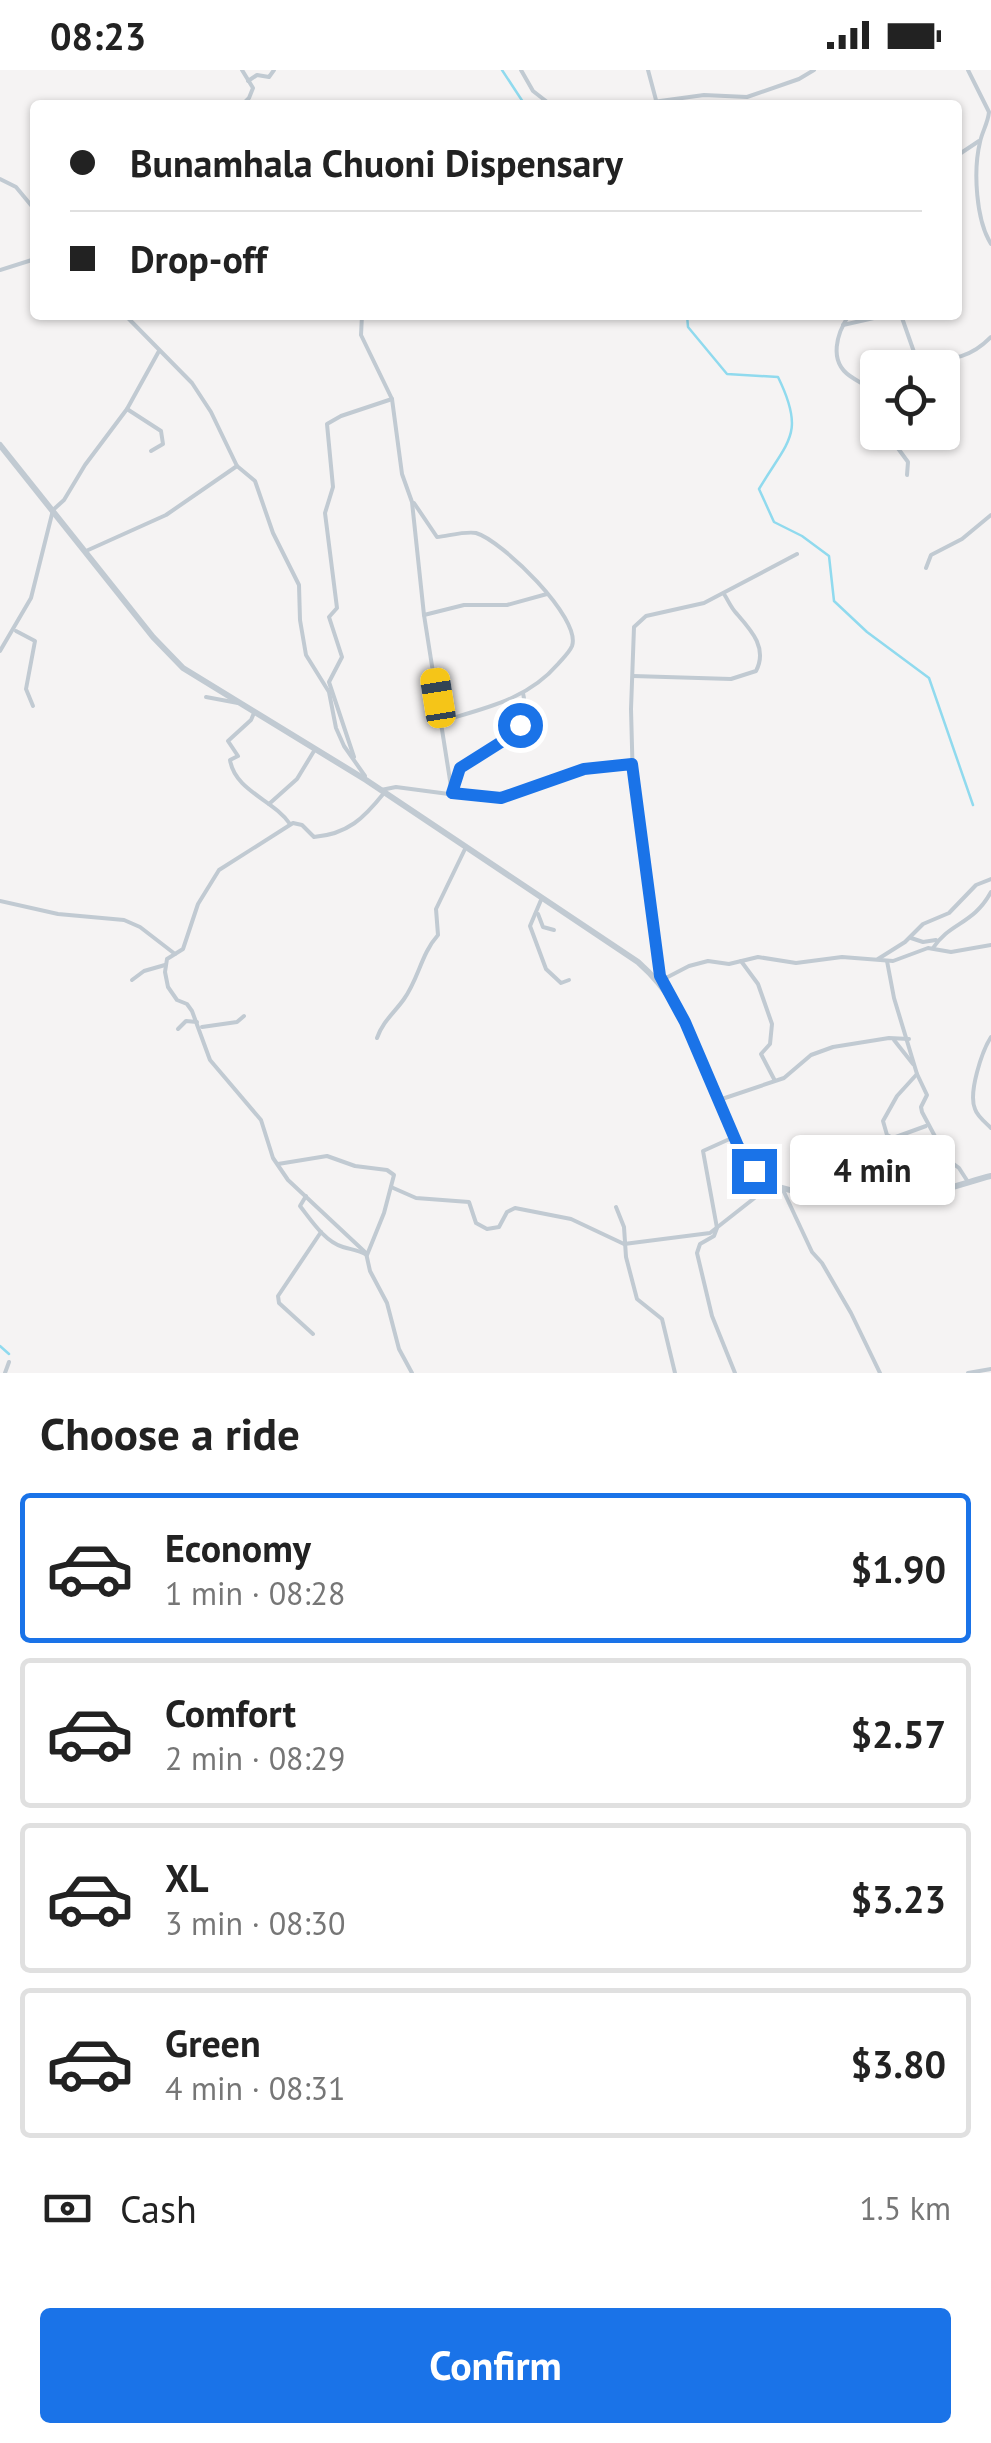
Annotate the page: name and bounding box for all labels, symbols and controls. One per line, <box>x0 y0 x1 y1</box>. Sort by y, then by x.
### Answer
text: 08:23 <box>50 11 146 60</box>
text: Bunamhala Chuoni Dispensary <box>130 138 623 187</box>
text: Drop-off <box>130 234 267 283</box>
map controls <box>860 350 960 450</box>
button: locate <box>860 350 960 450</box>
car <box>418 666 458 730</box>
route start <box>498 703 543 748</box>
callout: 4 min <box>789 1136 954 1206</box>
route end <box>732 1149 777 1194</box>
text: 4 min <box>833 1149 912 1191</box>
text: Choose a ride <box>40 1404 300 1462</box>
icon: car <box>45 1523 135 1613</box>
text: Economy <box>165 1523 311 1572</box>
text: $1.90 <box>850 1544 946 1593</box>
text: 1 min · 08:28 <box>165 1572 345 1614</box>
icon: car <box>45 1688 135 1778</box>
text: Comfort <box>165 1688 296 1737</box>
text: $2.57 <box>850 1709 946 1758</box>
text: 2 min · 08:29 <box>165 1737 345 1779</box>
icon: car <box>45 1853 135 1943</box>
text: XL <box>165 1853 209 1902</box>
text: $3.23 <box>850 1874 946 1923</box>
text: 3 min · 08:30 <box>165 1902 345 1944</box>
icon: car <box>45 2018 135 2108</box>
text: Green <box>165 2018 261 2067</box>
text: $3.80 <box>850 2039 946 2088</box>
text: 4 min · 08:31 <box>165 2067 345 2109</box>
icon: cash <box>40 2181 95 2236</box>
text: Cash <box>120 2184 197 2233</box>
text: 1.5 km <box>859 2187 951 2229</box>
button: Confirm <box>40 2308 951 2423</box>

